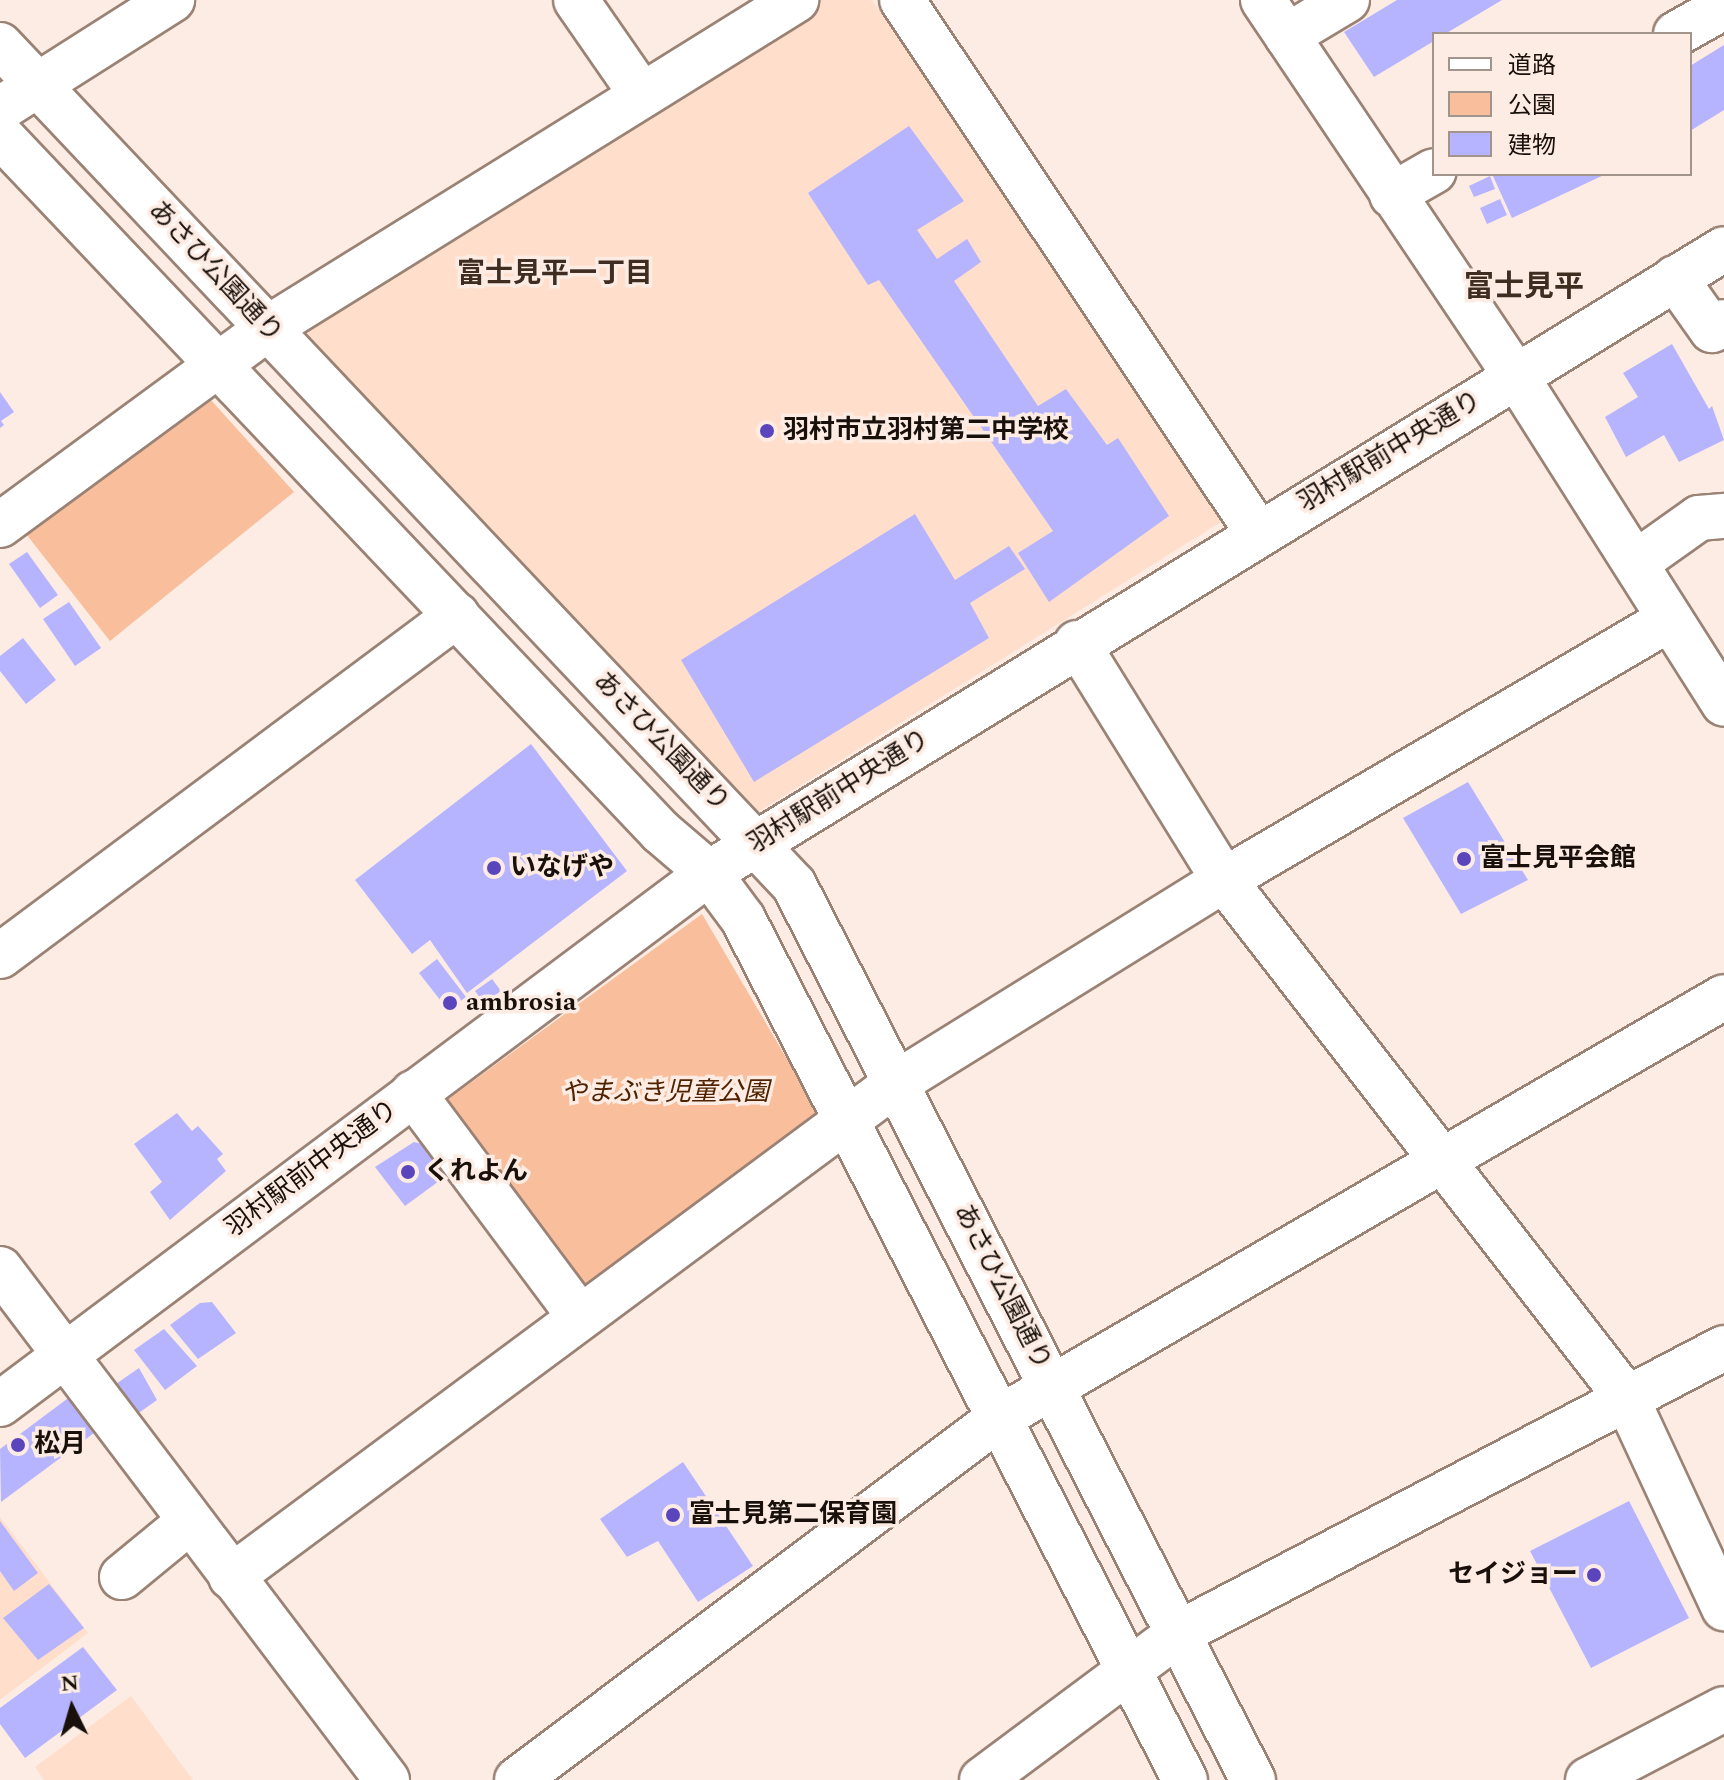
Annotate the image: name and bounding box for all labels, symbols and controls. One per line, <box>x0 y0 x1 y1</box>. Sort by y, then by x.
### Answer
legend <box>1432 32 1692 176</box>
text: 道路 <box>1508 48 1556 84</box>
text: 公園 <box>1508 88 1556 124</box>
text: 建物 <box>1508 128 1556 164</box>
street label: あさひ公園通り <box>142 195 288 349</box>
district label: 富士見平一丁目 <box>457 257 653 291</box>
district label: 富士見平 <box>1464 269 1584 305</box>
street label: 羽村駅前中央通り <box>1293 385 1487 519</box>
place label: 羽村市立羽村第二中学校 <box>783 415 1069 447</box>
marker: 羽村市立羽村第二中学校 <box>758 422 776 440</box>
street label: あさひ公園通り <box>587 666 735 818</box>
street label: 羽村駅前中央通り <box>743 724 935 860</box>
place label: 富士見平会館 <box>1480 843 1636 875</box>
marker: 富士見平会館 <box>1455 850 1473 868</box>
place label: いなげや <box>510 852 614 884</box>
marker: いなげや <box>485 859 503 877</box>
place label: ambrosia <box>466 987 576 1019</box>
marker: ambrosia <box>441 994 459 1012</box>
park label: やまぶき児童公園 <box>561 1077 769 1109</box>
street label: 羽村駅前中央通り <box>220 1094 404 1244</box>
place label: くれよん <box>424 1156 528 1188</box>
marker: くれよん <box>399 1163 417 1181</box>
street label: あさひ公園通り <box>947 1199 1057 1375</box>
place label: 松月 <box>34 1429 86 1461</box>
marker: 松月 <box>9 1436 27 1454</box>
place label: 富士見第二保育園 <box>689 1499 897 1531</box>
marker: 富士見第二保育園 <box>664 1506 682 1524</box>
place label: セイジョー <box>1448 1559 1578 1591</box>
marker: セイジョー <box>1585 1566 1603 1584</box>
text: N <box>59 1666 80 1701</box>
north arrow <box>32 1668 112 1748</box>

